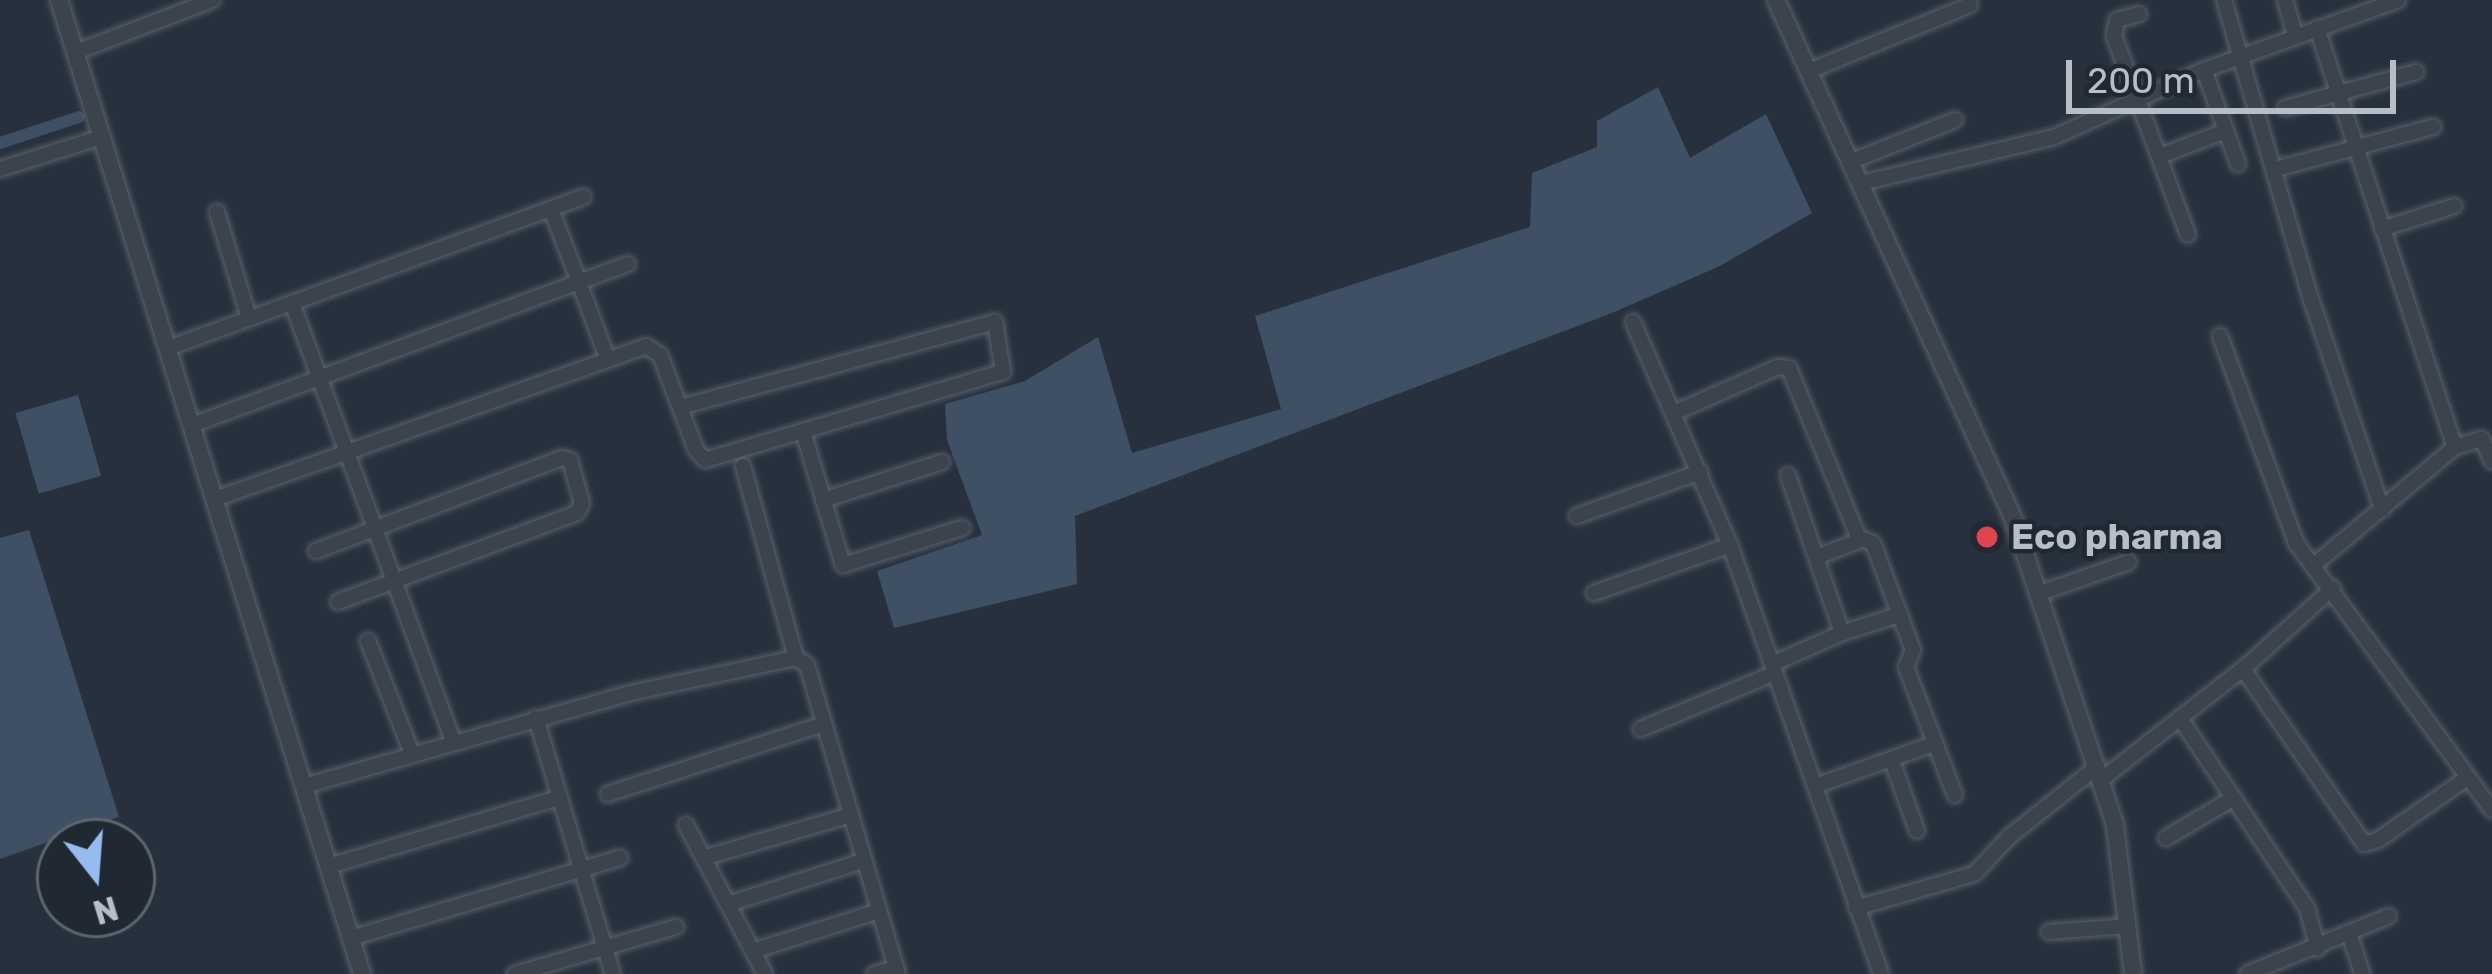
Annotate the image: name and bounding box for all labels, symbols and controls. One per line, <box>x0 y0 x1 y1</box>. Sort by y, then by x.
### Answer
scale bar <box>2072 36 2402 110</box>
text: 200 m <box>2087 59 2195 102</box>
place label: Eco pharma <box>2011 515 2223 559</box>
marker: Eco pharma <box>1974 524 2000 550</box>
north arrow <box>36 818 156 938</box>
text: N <box>89 888 123 932</box>

